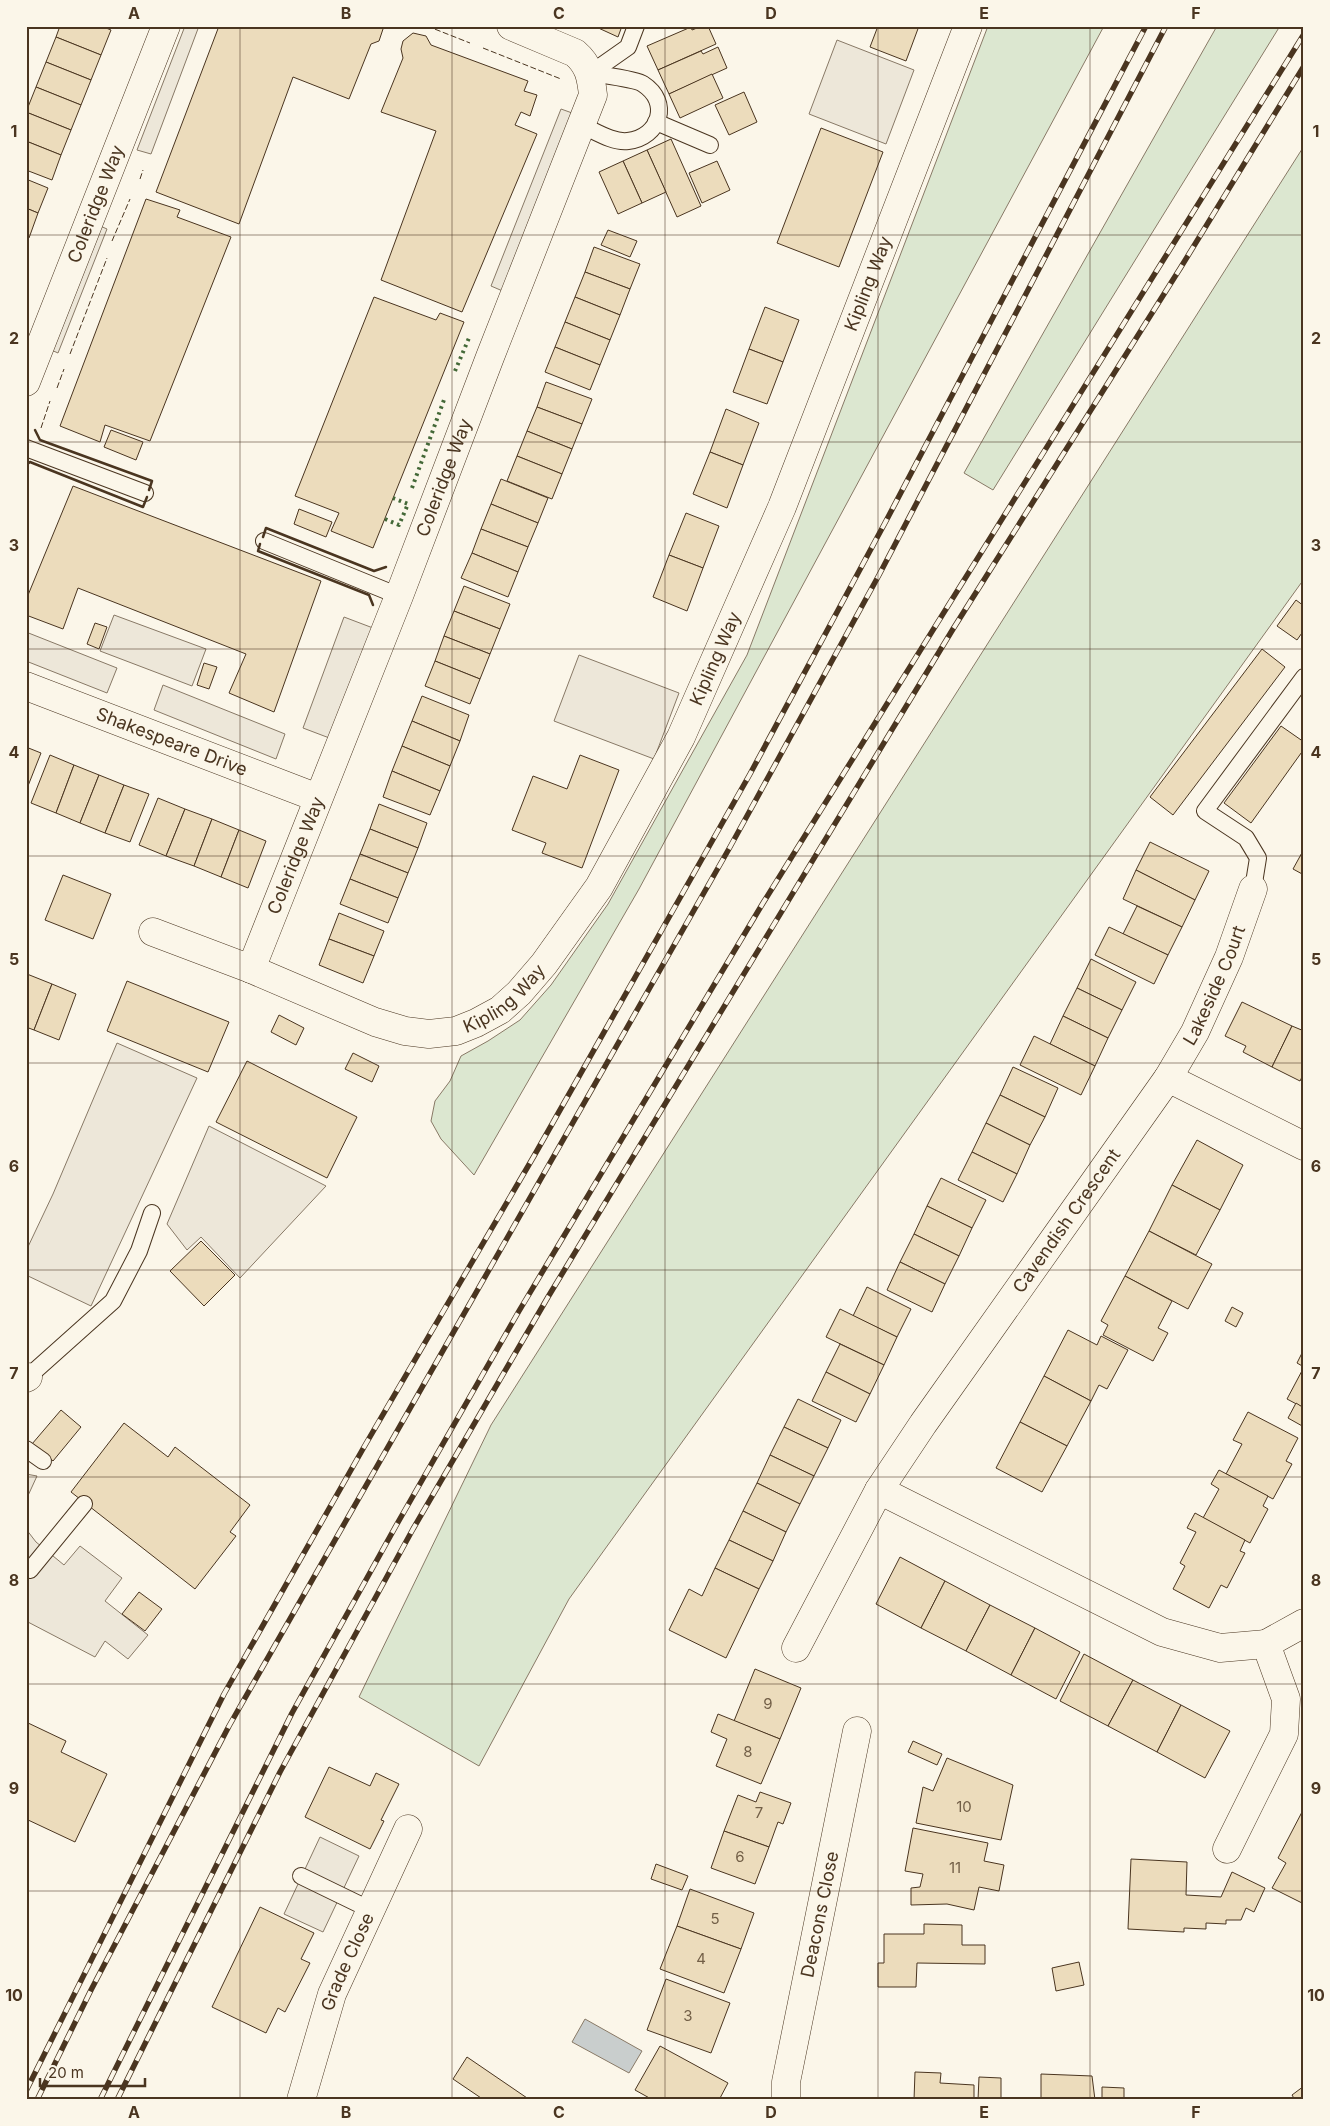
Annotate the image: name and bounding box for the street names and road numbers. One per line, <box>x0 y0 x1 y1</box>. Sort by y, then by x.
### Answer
street label: Coleridge Way <box>63 142 128 266</box>
street label: Kipling Way <box>840 233 896 334</box>
street label: Coleridge Way <box>412 415 476 539</box>
street label: Kipling Way <box>685 608 745 709</box>
street label: Shakespeare Drive <box>93 703 250 780</box>
street label: Coleridge Way <box>263 794 328 917</box>
street label: Lakeside Court <box>1179 923 1249 1049</box>
street label: Kipling Way <box>460 960 549 1037</box>
street label: Cavendish Crescent <box>1008 1145 1125 1297</box>
street label: Deacons Close <box>796 1849 842 1979</box>
street label: Grade Close <box>317 1909 378 2013</box>

